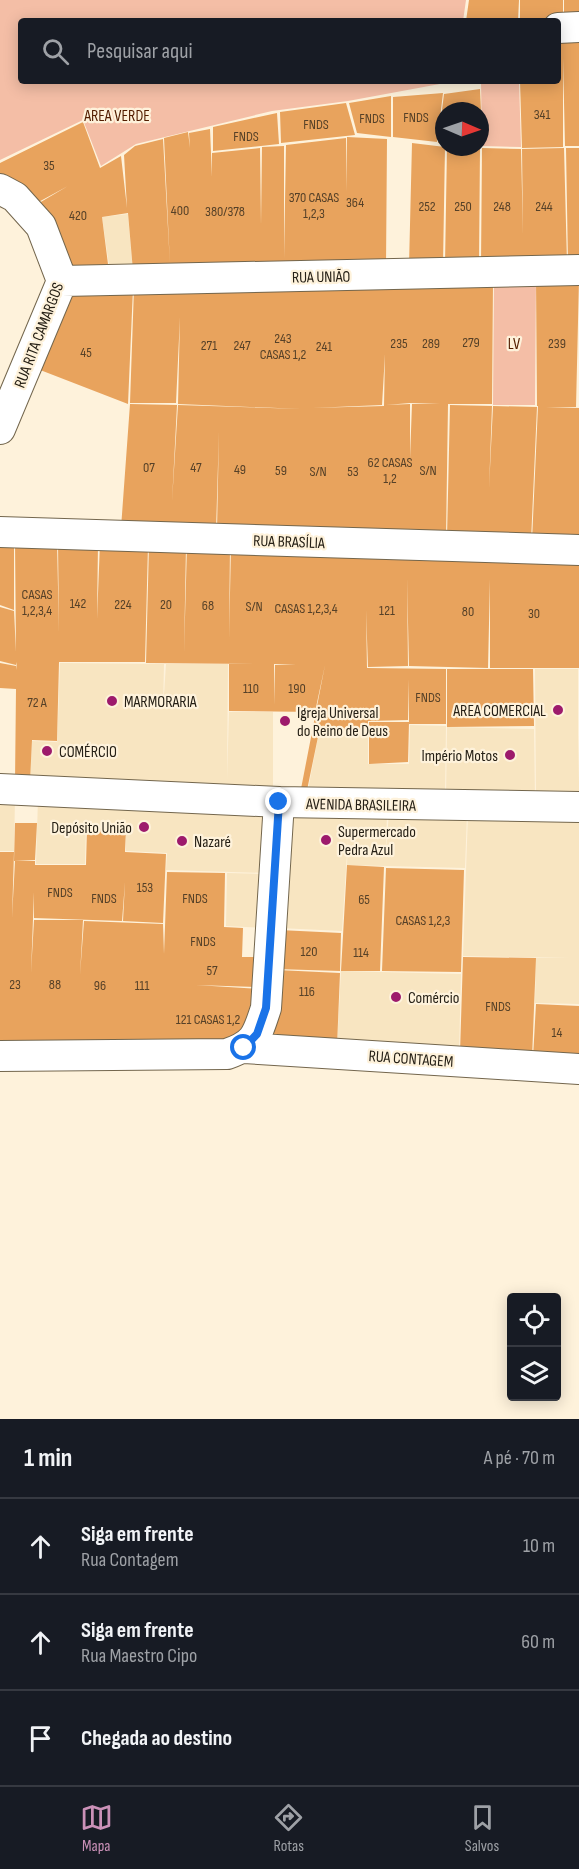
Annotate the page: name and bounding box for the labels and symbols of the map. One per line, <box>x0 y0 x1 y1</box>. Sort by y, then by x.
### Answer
north arrow <box>435 102 489 156</box>
house number: 341 <box>534 106 550 123</box>
park label: AREA VERDE <box>83 107 150 126</box>
house number: FNDS <box>403 109 429 126</box>
house number: FNDS <box>359 110 385 127</box>
house number: FNDS <box>303 116 329 133</box>
house number: FNDS <box>233 128 259 145</box>
house number: 35 <box>43 157 55 174</box>
house number: 370 CASAS 1,2,3 <box>289 189 339 222</box>
house number: 364 <box>346 194 364 211</box>
house number: 252 <box>418 198 436 215</box>
house number: 250 <box>454 198 472 215</box>
house number: 248 <box>493 198 511 215</box>
house number: 244 <box>535 198 553 215</box>
house number: 400 <box>171 202 189 219</box>
house number: 380/378 <box>205 203 245 220</box>
house number: 420 <box>69 207 87 224</box>
street label: RUA UNIÃO <box>292 267 351 288</box>
street label: RUA RITA CAMARGOS <box>11 280 68 391</box>
house number: 243 CASAS 1,2 <box>260 330 306 363</box>
house number: 279 <box>462 334 480 351</box>
house number: 235 <box>390 335 408 352</box>
house number: 289 <box>422 335 440 352</box>
park label: LV <box>508 335 521 354</box>
house number: 239 <box>548 335 566 352</box>
house number: 271 <box>201 337 217 354</box>
house number: 247 <box>233 337 251 354</box>
house number: 241 <box>316 338 332 355</box>
house number: 45 <box>80 344 92 361</box>
house number: 62 CASAS 1,2 <box>367 454 413 487</box>
house number: 07 <box>143 459 155 476</box>
house number: 47 <box>190 459 202 476</box>
house number: 49 <box>234 461 246 478</box>
house number: 59 <box>275 462 287 479</box>
house number: S/N <box>419 462 437 479</box>
house number: S/N <box>309 463 327 480</box>
house number: 53 <box>347 463 359 480</box>
street label: RUA BRASÍLIA <box>253 532 325 553</box>
house number: CASAS 1,2,3,4 <box>22 586 52 619</box>
house number: 142 <box>70 595 87 612</box>
house number: 224 <box>114 596 132 613</box>
house number: 20 <box>160 596 172 613</box>
house number: 68 <box>202 597 214 614</box>
house number: S/N <box>245 598 263 615</box>
house number: CASAS 1,2,3,4 <box>274 600 338 617</box>
house number: 121 <box>379 602 395 619</box>
house number: 80 <box>462 603 474 620</box>
house number: 30 <box>528 605 540 622</box>
house number: 110 <box>243 680 259 697</box>
house number: 190 <box>288 680 306 697</box>
house number: FNDS <box>415 689 441 706</box>
place label: MARMORARIA <box>124 693 197 712</box>
house number: 72 A <box>27 694 48 711</box>
marker: MARMORARIA <box>105 694 119 708</box>
place label: AREA COMERCIAL <box>452 702 546 721</box>
marker: AREA COMERCIAL <box>551 703 565 717</box>
place label: Igreja Universal do Reino de Deus <box>297 704 388 741</box>
marker: Igreja Universal do Reino de Deus <box>278 714 292 728</box>
place label: COMÉRCIO <box>59 743 117 762</box>
marker: COMÉRCIO <box>40 744 54 758</box>
place label: Império Motos <box>421 747 498 766</box>
marker: Império Motos <box>503 748 517 762</box>
route end <box>265 788 291 814</box>
street label: AVENIDA BRASILEIRA <box>305 795 416 816</box>
place label: Depósito União <box>51 819 132 838</box>
marker: Depósito União <box>137 820 151 834</box>
place label: Supermercado Pedra Azul <box>338 823 416 860</box>
place label: Nazaré <box>194 833 231 852</box>
marker: Supermercado Pedra Azul <box>319 833 333 847</box>
marker: Nazaré <box>175 834 189 848</box>
house number: 153 <box>137 879 153 896</box>
house number: FNDS <box>47 884 73 901</box>
house number: FNDS <box>91 890 117 907</box>
house number: FNDS <box>182 890 208 907</box>
house number: 65 <box>358 891 370 908</box>
house number: CASAS 1,2,3 <box>396 912 451 929</box>
house number: FNDS <box>190 933 216 950</box>
house number: 120 <box>300 943 318 960</box>
house number: 114 <box>353 944 369 961</box>
house number: 57 <box>206 962 218 979</box>
house number: 23 <box>9 976 21 993</box>
house number: 88 <box>49 976 61 993</box>
house number: 96 <box>94 977 106 994</box>
house number: 111 <box>135 977 149 994</box>
house number: 116 <box>299 983 315 1000</box>
place label: Comércio <box>408 989 459 1008</box>
marker: Comércio <box>389 990 403 1004</box>
house number: FNDS <box>485 998 511 1015</box>
house number: 121 CASAS 1,2 <box>176 1011 240 1028</box>
house number: 14 <box>552 1024 563 1041</box>
route start <box>230 1034 256 1060</box>
street label: RUA CONTAGEM <box>368 1047 454 1072</box>

